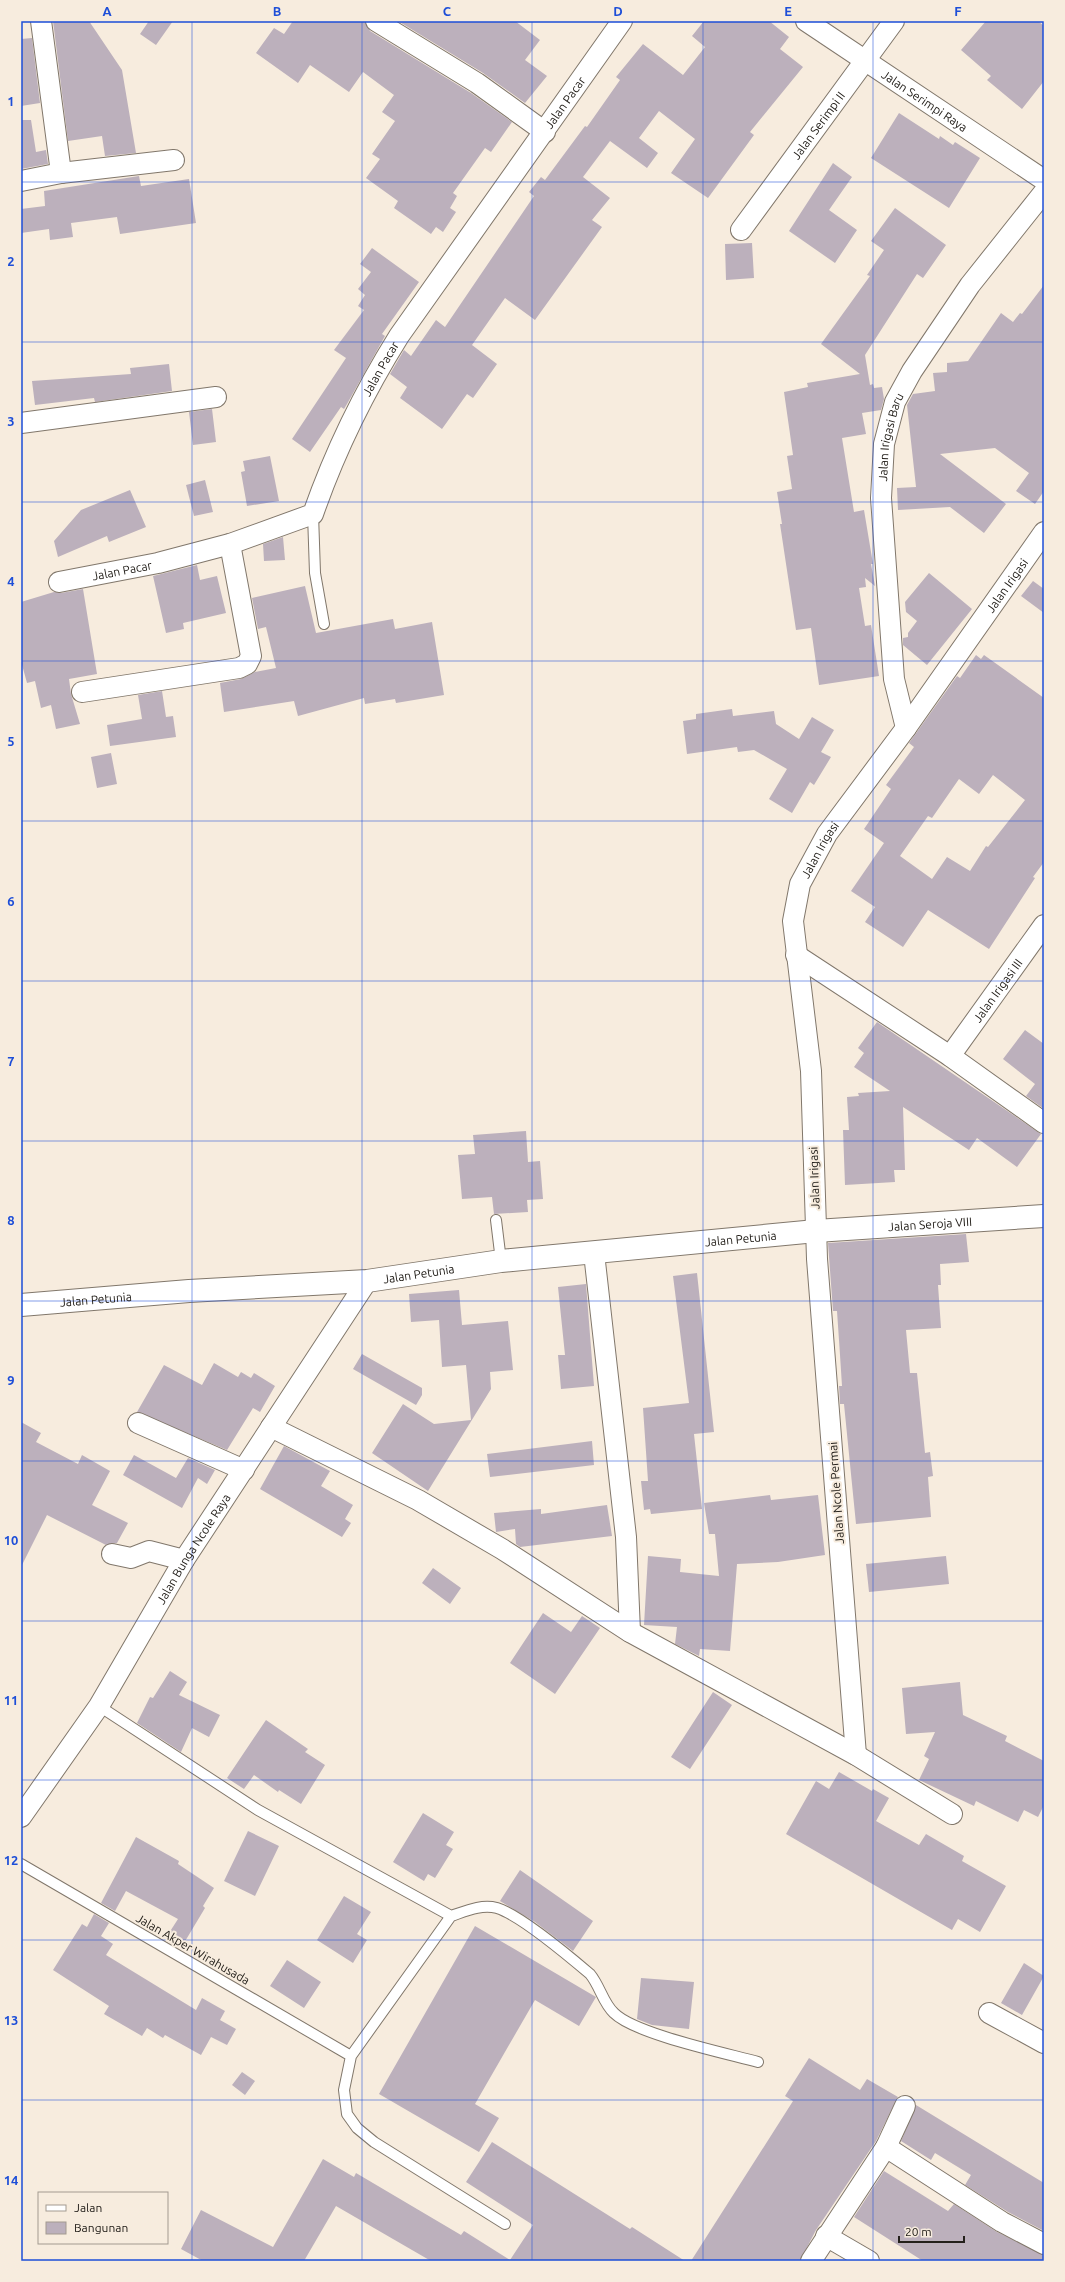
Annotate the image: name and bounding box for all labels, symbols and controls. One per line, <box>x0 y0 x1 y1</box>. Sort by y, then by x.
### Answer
text: A <box>102 4 112 18</box>
text: B <box>273 4 282 18</box>
text: C <box>443 4 452 18</box>
text: D <box>613 4 623 18</box>
text: E <box>784 4 792 18</box>
text: F <box>954 4 962 18</box>
street label: Jalan Serimpi Raya <box>880 67 970 134</box>
street label: Jalan Pacar <box>542 73 588 131</box>
street label: Jalan Serimpi II <box>789 89 847 161</box>
text: 1 <box>7 94 15 108</box>
text: 2 <box>7 254 15 268</box>
street label: Jalan Pacar <box>359 338 401 398</box>
street label: Jalan Irigasi Baru <box>875 390 905 482</box>
text: 3 <box>7 414 15 428</box>
street label: Jalan Irigasi <box>983 556 1030 615</box>
street label: Jalan Pacar <box>91 558 153 582</box>
text: 4 <box>7 574 15 588</box>
text: 5 <box>7 734 15 748</box>
street label: Jalan Irigasi <box>798 819 841 880</box>
text: 6 <box>7 894 15 908</box>
street label: Jalan Irigasi III <box>970 956 1024 1024</box>
text: 7 <box>7 1054 15 1068</box>
street label: Jalan Irigasi <box>806 1146 822 1210</box>
text: 8 <box>7 1213 15 1227</box>
street label: Jalan Seroja VIII <box>888 1214 972 1233</box>
street label: Jalan Petunia <box>704 1228 777 1248</box>
street label: Jalan Petunia <box>382 1262 455 1285</box>
street label: Jalan Petunia <box>59 1289 132 1308</box>
text: 9 <box>7 1373 15 1387</box>
street label: Jalan Ncole Permai <box>826 1441 846 1544</box>
street label: Jalan Bunga Ncole Raya <box>154 1491 232 1606</box>
text: 10 <box>4 1533 18 1547</box>
text: 11 <box>4 1693 18 1707</box>
text: 12 <box>4 1853 18 1867</box>
street label: Jalan Akper Wirahusada <box>134 1911 252 1987</box>
text: 13 <box>4 2013 18 2027</box>
text: 14 <box>4 2173 18 2187</box>
legend <box>38 2192 168 2244</box>
text: Jalan <box>74 2201 102 2214</box>
scale bar <box>899 2218 964 2244</box>
text: Bangunan <box>74 2221 128 2234</box>
text: 20 m <box>905 2225 932 2238</box>

